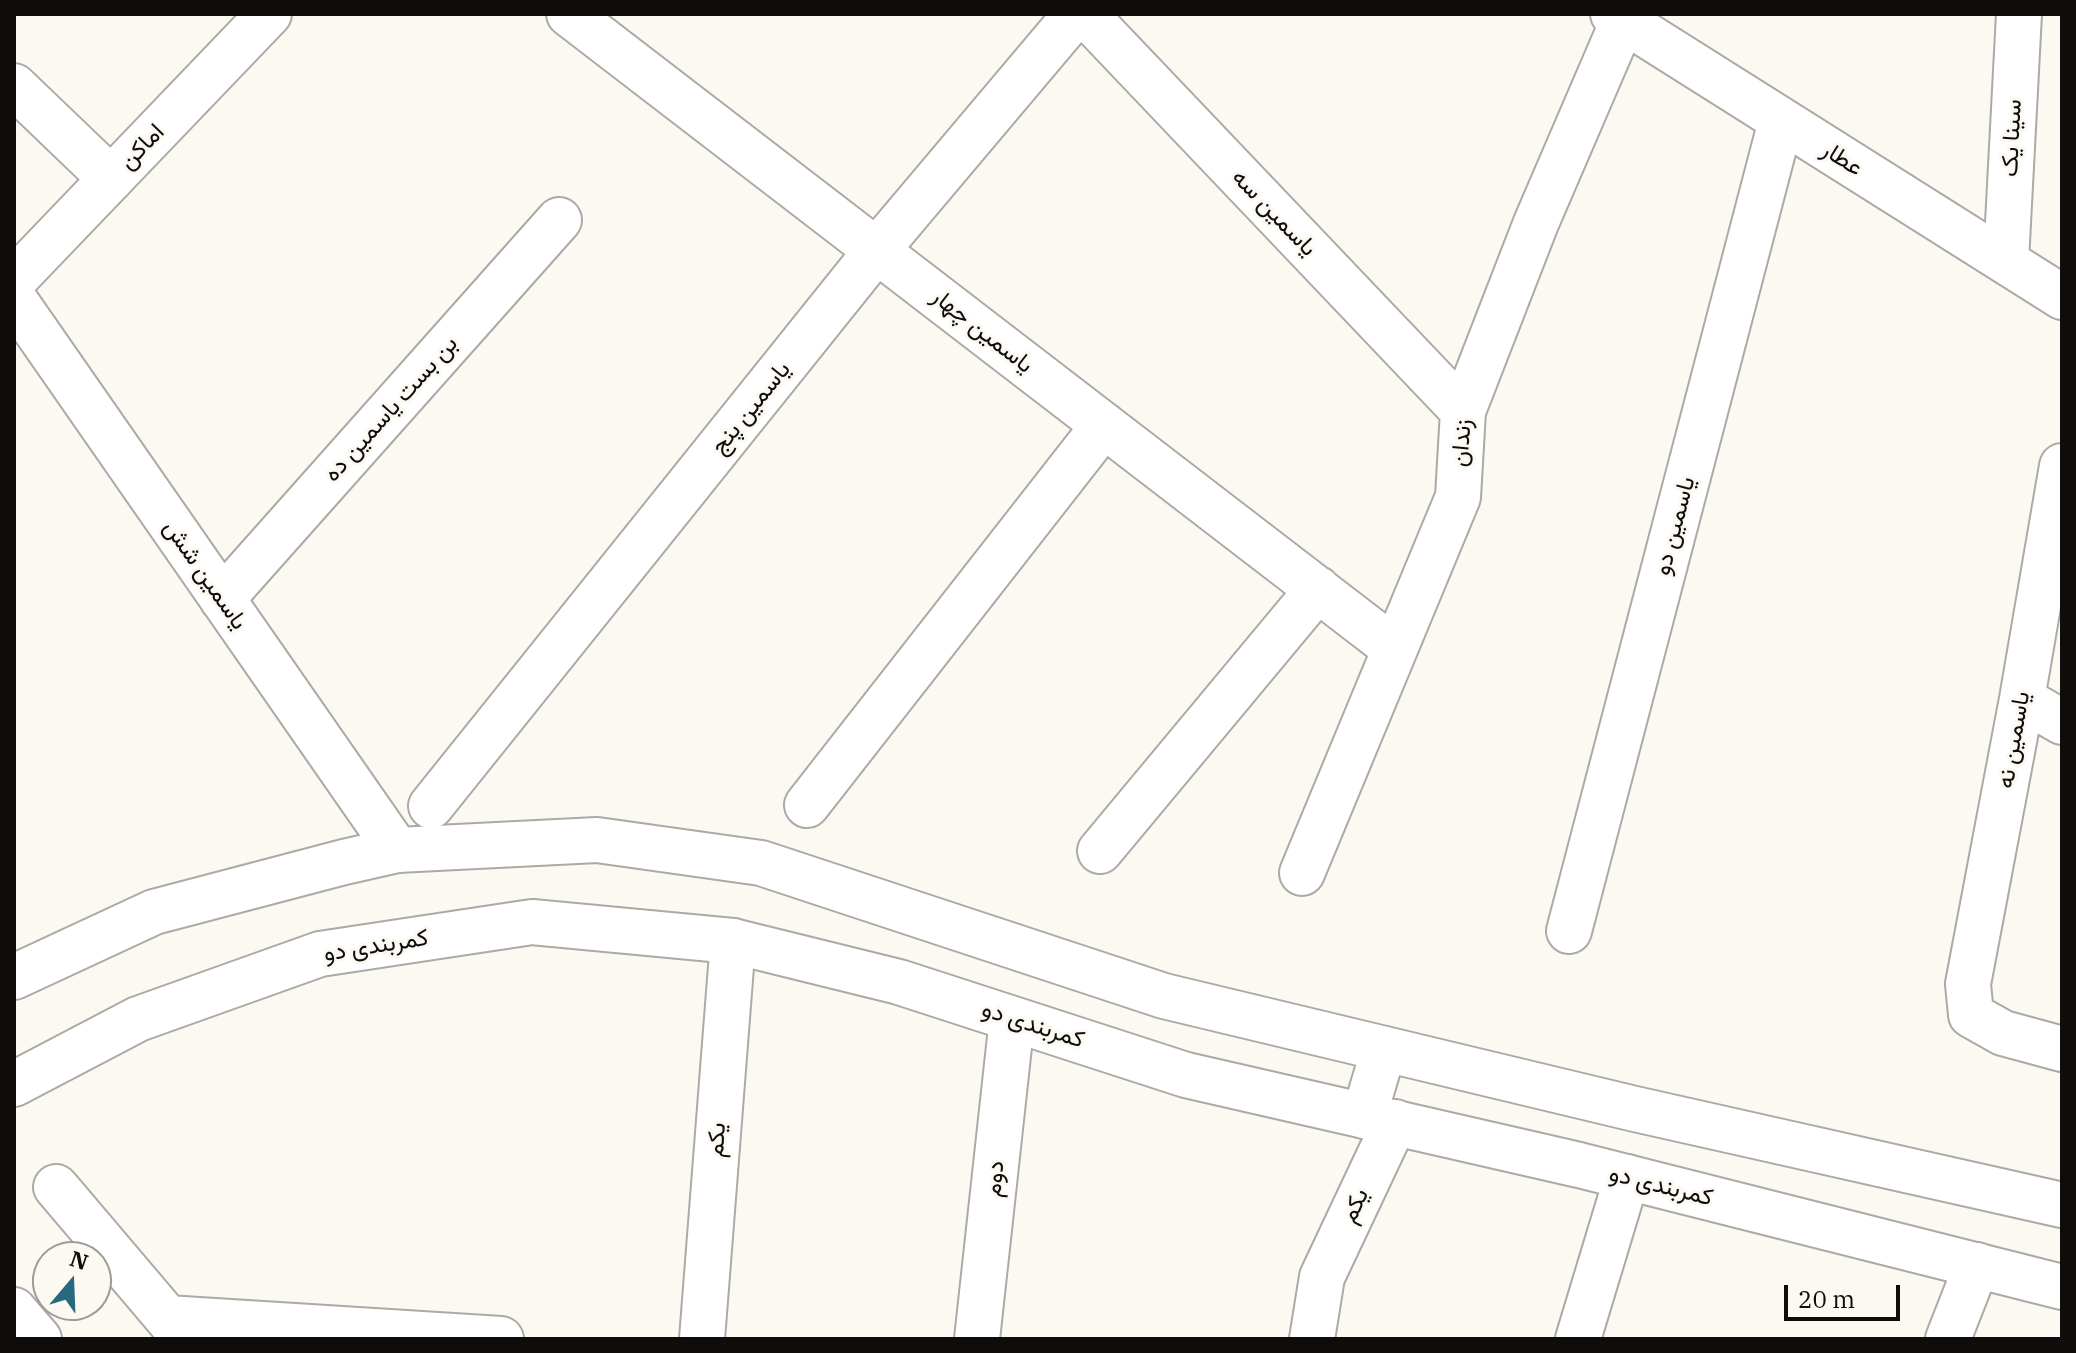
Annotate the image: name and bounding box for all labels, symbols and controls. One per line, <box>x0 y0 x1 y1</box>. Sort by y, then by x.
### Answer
street label: سینا یک <box>1996 98 2028 178</box>
street label: اماکن <box>113 118 171 176</box>
street label: عطار <box>1816 135 1868 183</box>
street label: یاسمین سه <box>1225 163 1323 263</box>
street label: یاسمین چهار <box>925 282 1039 380</box>
street label: بن بست یاسمین ده <box>318 330 464 488</box>
street label: یاسمین پنج <box>705 356 797 460</box>
street label: زندان <box>1446 418 1478 468</box>
street label: یاسمین دو <box>1648 473 1702 579</box>
street label: یاسمین شش <box>157 515 253 635</box>
street label: یاسمین نه <box>1991 689 2037 791</box>
street label: کمربندی دو <box>322 924 430 968</box>
street label: کمربندی دو <box>978 995 1088 1055</box>
street label: یکم <box>701 1122 733 1158</box>
street label: دوم <box>979 1159 1011 1199</box>
street label: کمربندی دو <box>1606 1159 1716 1213</box>
street label: یکم <box>1335 1184 1375 1228</box>
north arrow <box>32 1241 112 1321</box>
text: N <box>66 1243 92 1276</box>
scale bar <box>1788 1269 1904 1319</box>
text: 20 m <box>1798 1283 1855 1315</box>

